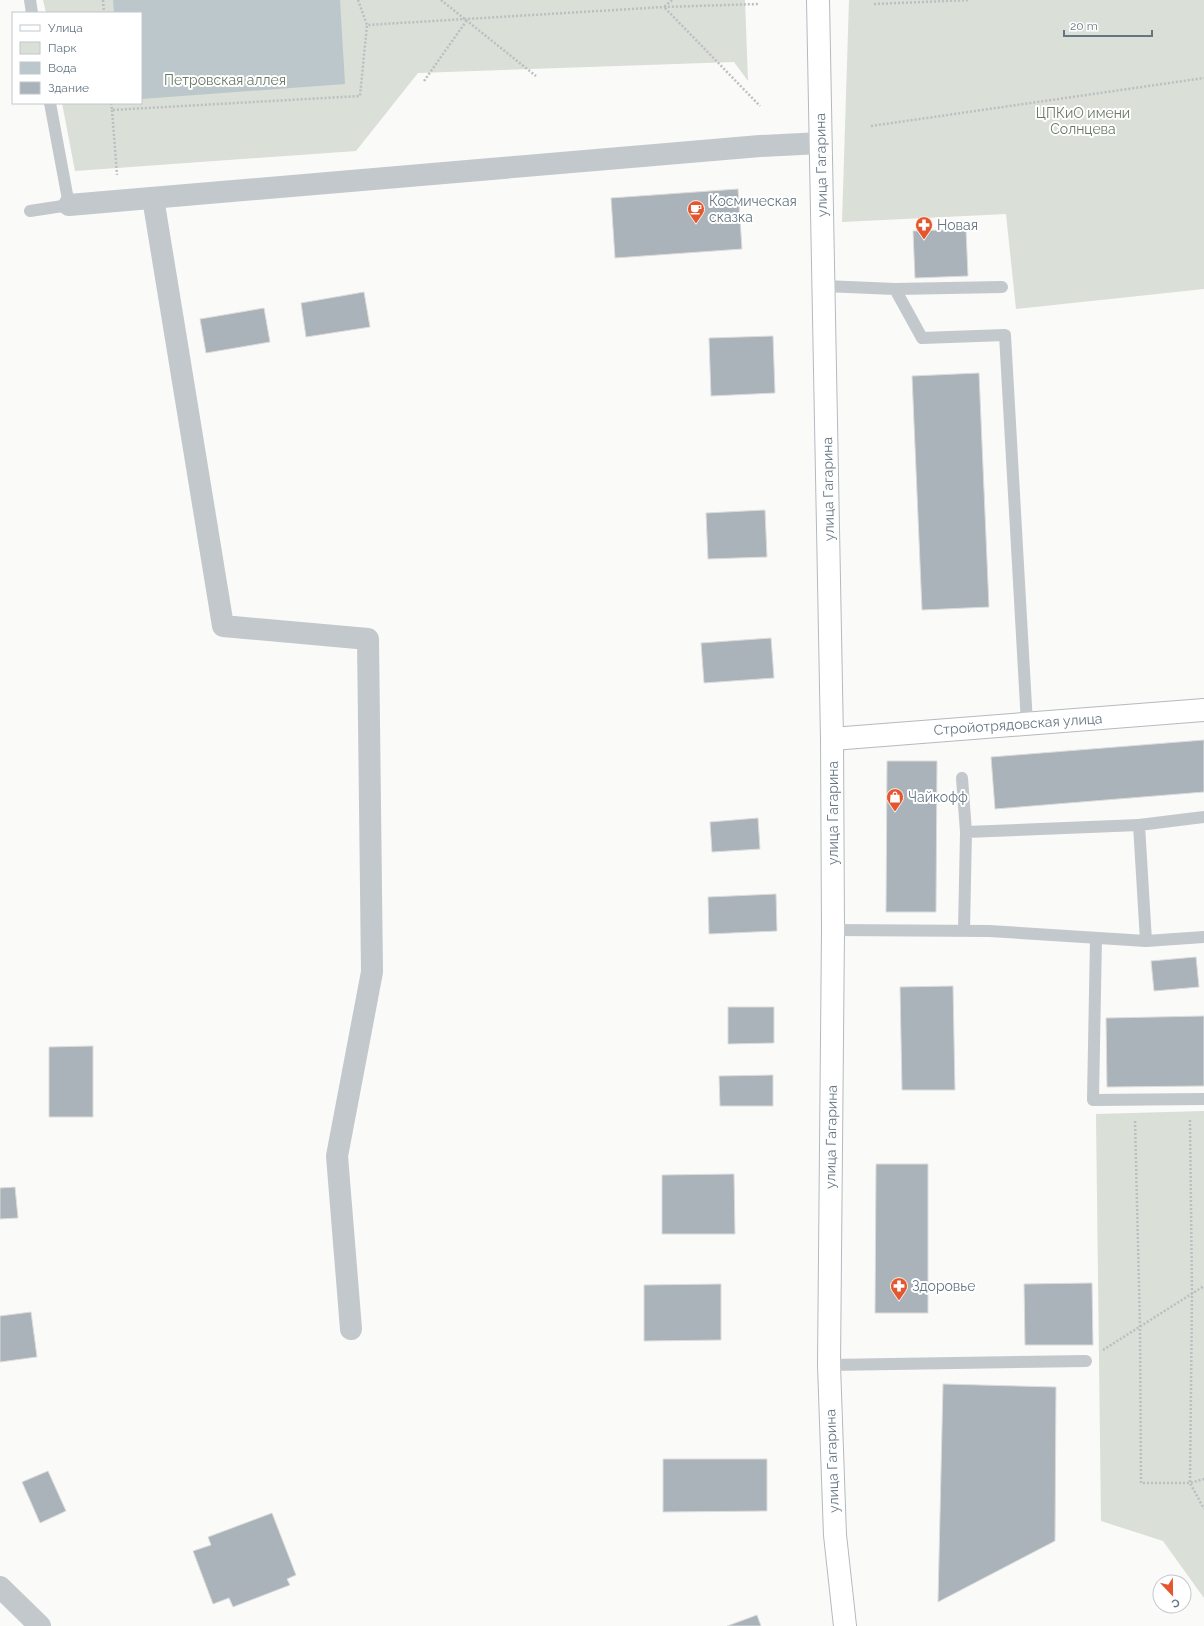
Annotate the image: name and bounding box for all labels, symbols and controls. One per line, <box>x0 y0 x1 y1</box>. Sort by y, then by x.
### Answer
legend <box>12 12 142 104</box>
scale bar <box>1064 12 1152 38</box>
text: 20 m <box>1070 19 1098 33</box>
text: Улица <box>48 21 83 35</box>
text: Парк <box>48 41 77 55</box>
text: Вода <box>48 61 77 75</box>
park label: Петровская аллея <box>164 72 286 88</box>
text: Здание <box>48 81 89 95</box>
park label: ЦПКиО имени Солнцева <box>1036 105 1130 137</box>
street label: улица Гагарина <box>812 113 830 217</box>
place label: Космическая сказка <box>709 193 797 225</box>
cafe icon: Космическая сказка <box>686 199 706 224</box>
pharmacy icon: Новая <box>914 215 934 240</box>
place label: Новая <box>937 217 978 233</box>
street label: улица Гагарина <box>819 437 837 541</box>
street label: Стройотрядовская улица <box>933 710 1103 738</box>
street label: улица Гагарина <box>825 761 841 865</box>
shop icon: Чайкофф <box>885 787 905 812</box>
place label: Чайкофф <box>908 789 968 805</box>
street label: улица Гагарина <box>822 1085 840 1189</box>
pharmacy icon: Здоровье <box>889 1276 909 1301</box>
place label: Здоровье <box>912 1278 975 1294</box>
street label: улица Гагарина <box>822 1409 842 1513</box>
north arrow <box>1152 1574 1192 1614</box>
text: С <box>1169 1595 1181 1610</box>

